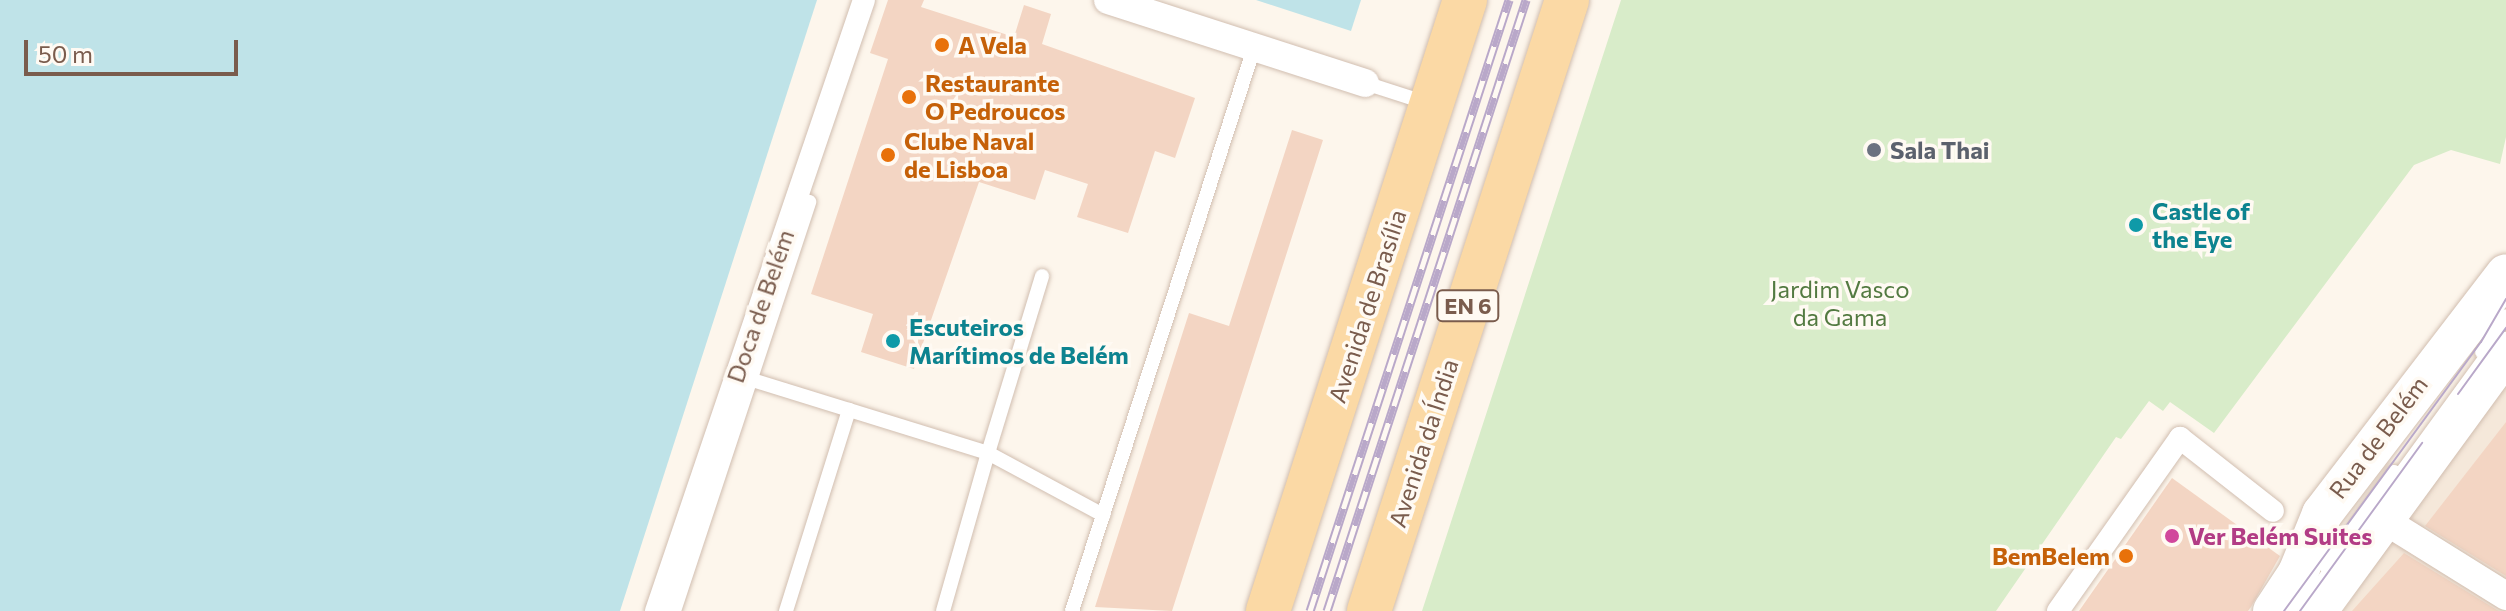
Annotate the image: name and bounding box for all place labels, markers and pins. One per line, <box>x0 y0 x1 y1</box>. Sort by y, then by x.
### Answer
place label: A Vela <box>958 31 1027 59</box>
marker: A Vela <box>933 36 951 54</box>
place label: Restaurante O Pedroucos <box>925 69 1066 125</box>
marker: Restaurante O Pedroucos <box>900 88 918 106</box>
place label: Clube Naval de Lisboa <box>904 127 1034 183</box>
place label: Sala Thai <box>1890 136 1990 164</box>
marker: Sala Thai <box>1865 141 1883 159</box>
marker: Clube Naval de Lisboa <box>879 146 897 164</box>
place label: Castle of the Eye <box>2152 197 2250 253</box>
marker: Castle of the Eye <box>2127 216 2145 234</box>
place label: Escuteiros Marítimos de Belém <box>909 313 1129 369</box>
marker: Escuteiros Marítimos de Belém <box>884 332 902 350</box>
place label: Ver Belém Suites <box>2188 522 2372 550</box>
marker: Ver Belém Suites <box>2163 527 2181 545</box>
place label: BemBelem <box>1992 542 2110 570</box>
marker: BemBelem <box>2117 547 2135 565</box>

